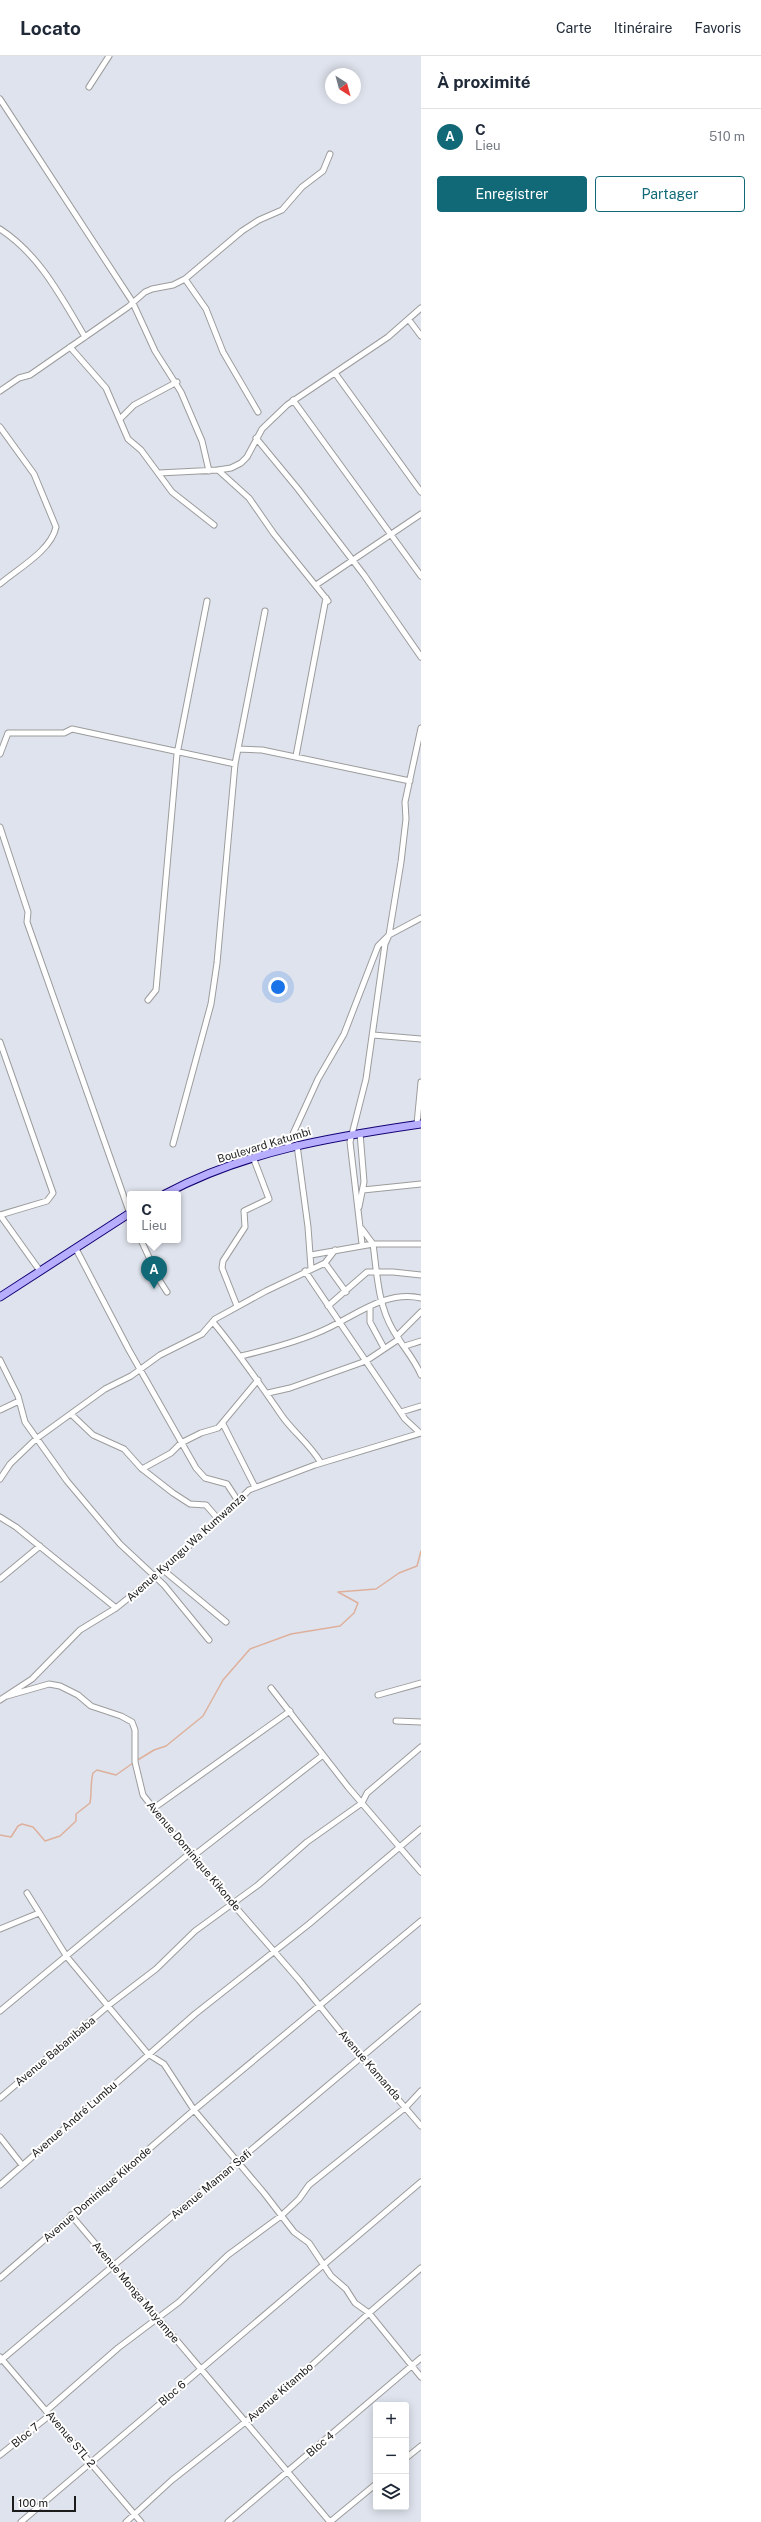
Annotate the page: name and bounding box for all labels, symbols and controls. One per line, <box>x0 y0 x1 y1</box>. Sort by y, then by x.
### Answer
text: Locato <box>20 17 81 39</box>
text: Carte <box>556 20 592 36</box>
text: Itinéraire <box>614 20 672 36</box>
text: Favoris <box>694 20 741 36</box>
north arrow <box>325 68 361 104</box>
text: À proximité <box>437 72 531 92</box>
text: C <box>475 121 486 138</box>
text: A <box>445 129 455 144</box>
text: 510 m <box>709 129 745 144</box>
text: Lieu <box>475 138 501 153</box>
button: Enregistrer <box>437 176 587 212</box>
button: Partager <box>595 176 745 212</box>
your location <box>268 977 288 997</box>
street label: Boulevard Katumbi <box>216 1125 312 1165</box>
popup <box>127 1191 181 1243</box>
text: C <box>141 1201 152 1218</box>
text: Lieu <box>141 1218 167 1233</box>
pin: A <box>141 1256 167 1289</box>
street label: Avenue Kyungu Wa Kumwanza <box>124 1490 248 1604</box>
street label: Avenue Dominique Kikonde <box>145 1799 243 1913</box>
street label: Avenue Babanibaba <box>13 2014 97 2088</box>
street label: Avenue Kamanda <box>336 2028 404 2102</box>
street label: Avenue André Lumbu <box>29 2079 119 2159</box>
street label: Avenue Dominique Kikonde <box>41 2144 153 2244</box>
street label: Avenue Maman Safi <box>168 2147 254 2221</box>
street label: Avenue Monga Muyampe <box>90 2239 182 2345</box>
street label: Avenue Kitambo <box>245 2360 315 2424</box>
street label: Bloc 6 <box>156 2378 188 2408</box>
map controls <box>373 2402 409 2510</box>
button: + <box>373 2402 409 2438</box>
street label: Avenue STL 2 <box>44 2408 98 2470</box>
street label: Bloc 7 <box>9 2420 41 2450</box>
street label: Bloc 4 <box>304 2429 336 2459</box>
button: − <box>373 2438 409 2474</box>
button: layers <box>373 2474 409 2510</box>
scale bar <box>12 2494 76 2513</box>
text: 100 m <box>18 2497 48 2509</box>

